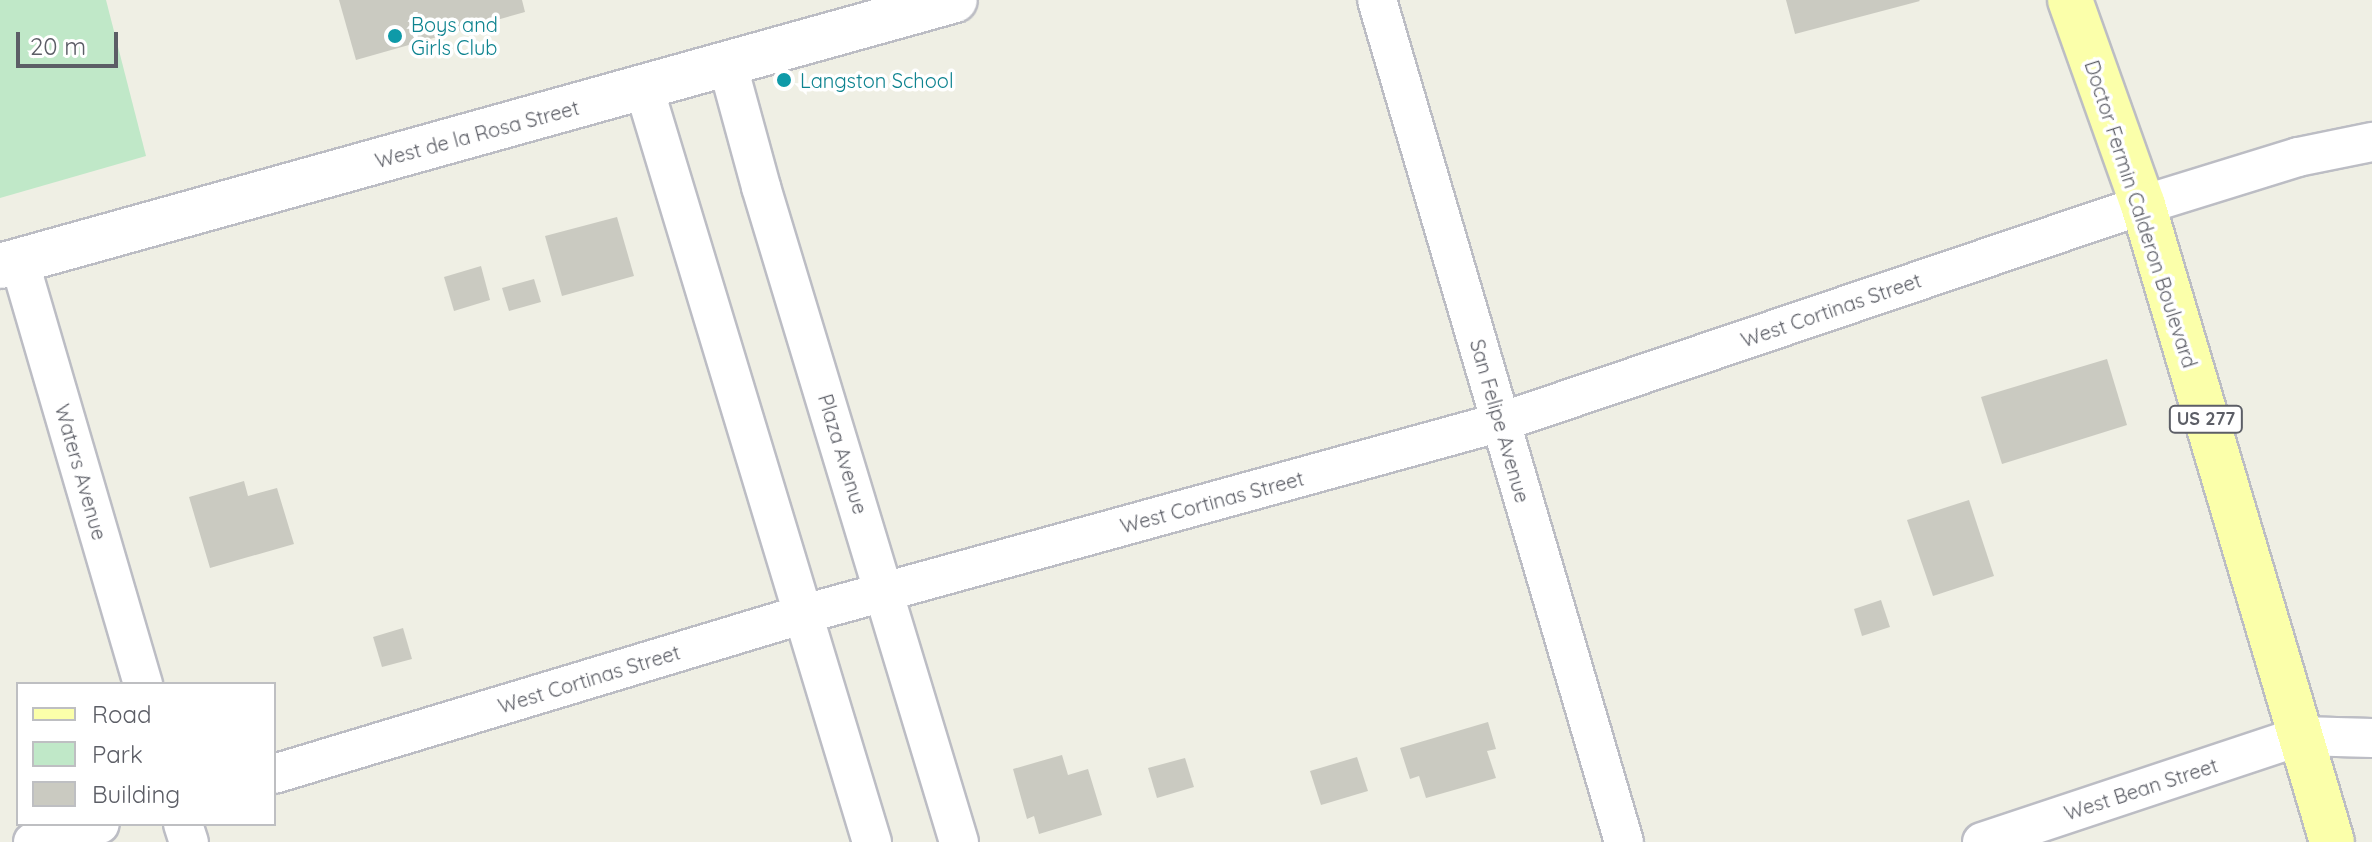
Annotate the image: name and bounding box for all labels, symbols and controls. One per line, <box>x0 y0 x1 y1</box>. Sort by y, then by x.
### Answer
place label: Boys and Girls Club <box>411 12 498 59</box>
scale bar <box>20 16 122 66</box>
marker: Boys and Girls Club <box>386 27 404 45</box>
text: 20 m <box>30 31 86 61</box>
street label: Doctor Fermin Calderon Boulevard <box>2080 57 2202 371</box>
place label: Langston School <box>800 68 953 92</box>
marker: Langston School <box>775 71 793 89</box>
street label: West de la Rosa Street <box>372 95 582 173</box>
street label: West Cortinas Street <box>1738 268 1924 352</box>
street label: San Felipe Avenue <box>1465 337 1535 505</box>
street label: Plaza Avenue <box>813 391 873 517</box>
street label: Waters Avenue <box>50 401 112 543</box>
road number: US 277 <box>2168 405 2244 433</box>
street label: West Cortinas Street <box>1118 466 1306 538</box>
street label: West Cortinas Street <box>495 640 683 718</box>
legend <box>16 682 276 826</box>
text: Road <box>92 699 152 729</box>
text: Park <box>92 739 143 769</box>
street label: West Bean Street <box>2061 753 2221 825</box>
text: Building <box>92 779 180 809</box>

